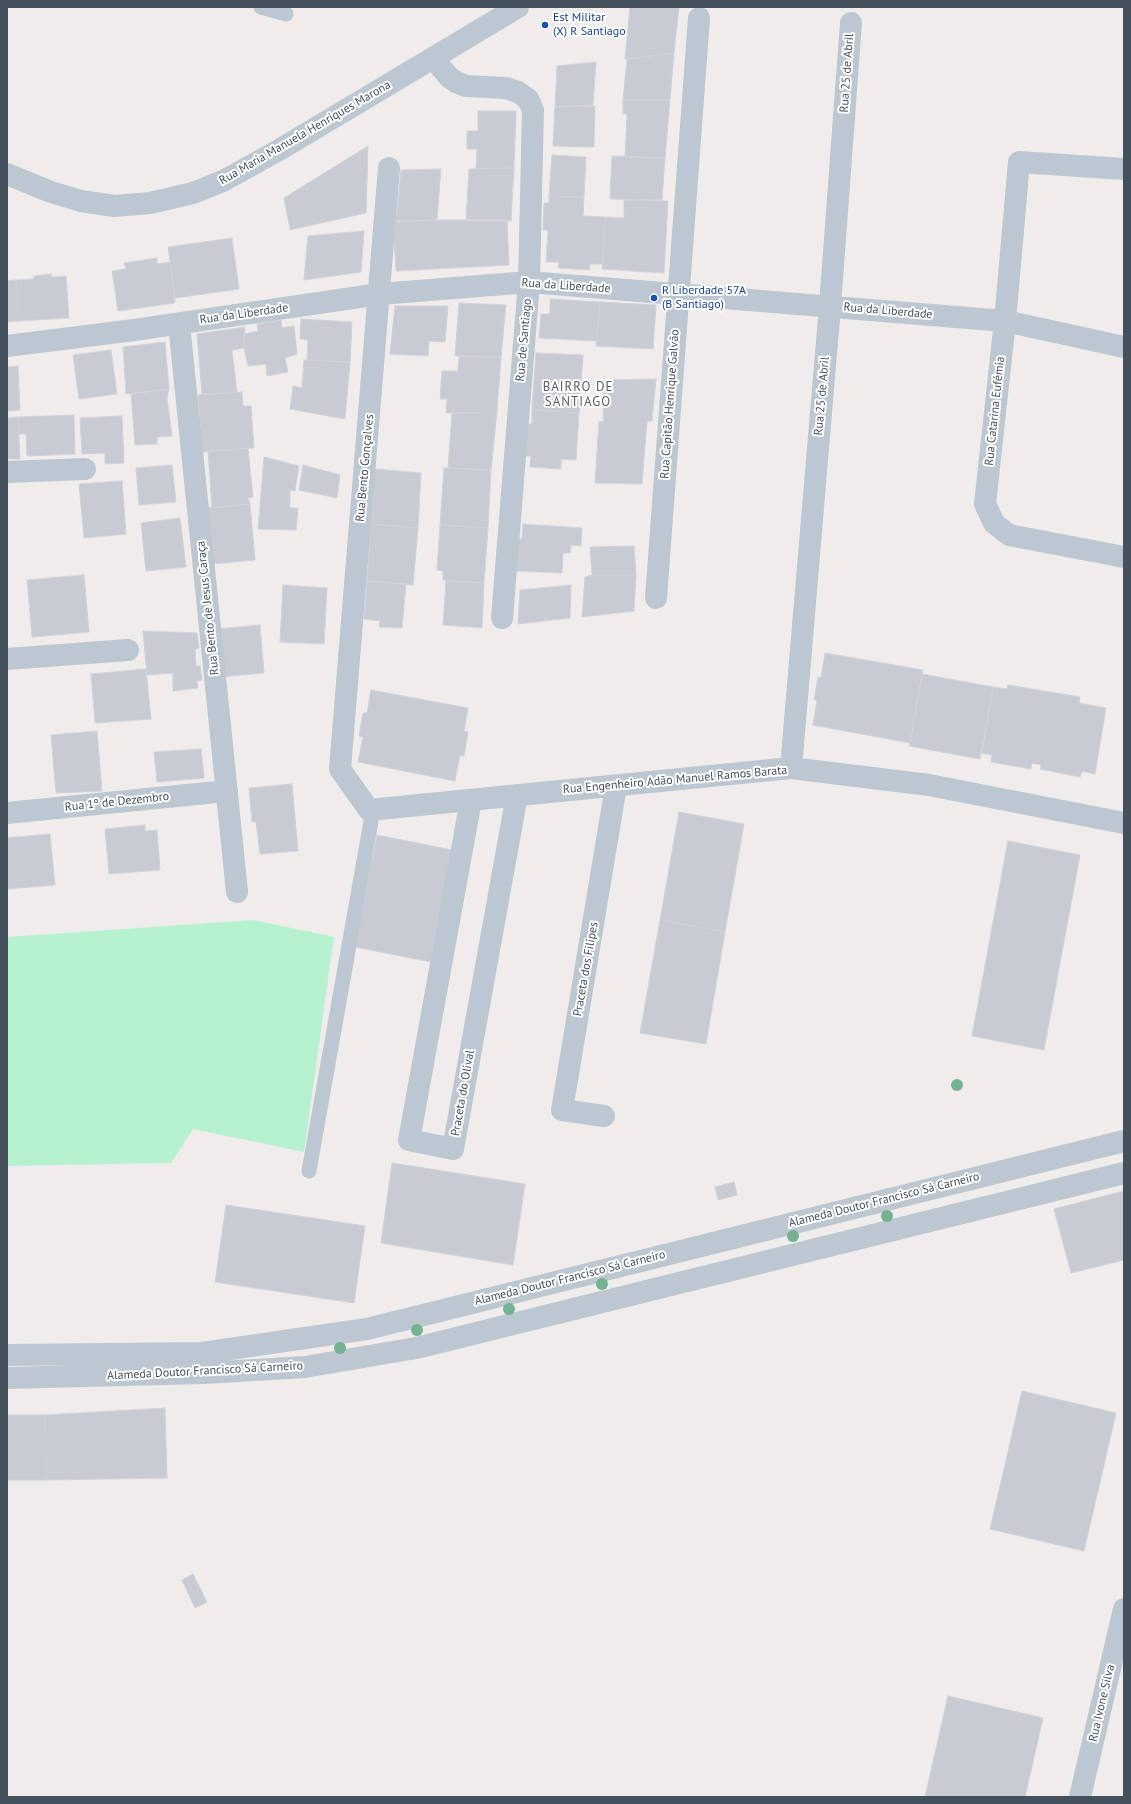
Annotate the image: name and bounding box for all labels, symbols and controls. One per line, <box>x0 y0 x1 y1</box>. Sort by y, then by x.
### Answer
place label: Est Militar (X) R Santiago <box>553 11 626 39</box>
marker: Est Militar (X) R Santiago <box>540 20 550 30</box>
street label: Rua 25 de Abril <box>837 33 857 113</box>
street label: Rua Maria Manuela Henriques Marona <box>217 78 393 188</box>
street label: Rua da Liberdade <box>521 276 611 296</box>
place label: R Liberdade 57A (B Santiago) <box>662 284 746 312</box>
marker: R Liberdade 57A (B Santiago) <box>649 293 659 303</box>
street label: Rua de Santiago <box>513 298 535 382</box>
street label: Rua da Liberdade <box>843 300 933 322</box>
street label: Rua da Liberdade <box>199 301 289 327</box>
street label: Rua Capitão Henrique Galvão <box>658 329 682 479</box>
street label: Rua 25 de Abril <box>811 356 833 436</box>
street label: Rua Catarina Eufémia <box>982 356 1008 466</box>
district label: BAIRRO DE SANTIAGO <box>543 379 613 410</box>
street label: Rua Bento Gonçalves <box>353 414 377 522</box>
street label: Rua Bento de Jesus Caraça <box>194 540 222 676</box>
street label: Rua Engenheiro Adão Manuel Ramos Barata <box>562 763 788 797</box>
street label: Rua 1º de Dezembro <box>64 789 170 815</box>
street label: Praceta dos Filipes <box>571 921 601 1017</box>
street label: Praceta do Olival <box>448 1049 478 1137</box>
street label: Alameda Doutor Francisco Sá Carneiro <box>787 1169 981 1231</box>
street label: Alameda Doutor Francisco Sá Carneiro <box>473 1247 667 1309</box>
street label: Alameda Doutor Francisco Sá Carneiro <box>107 1359 303 1383</box>
street label: Rua Ivone Silva <box>1086 1663 1118 1743</box>

